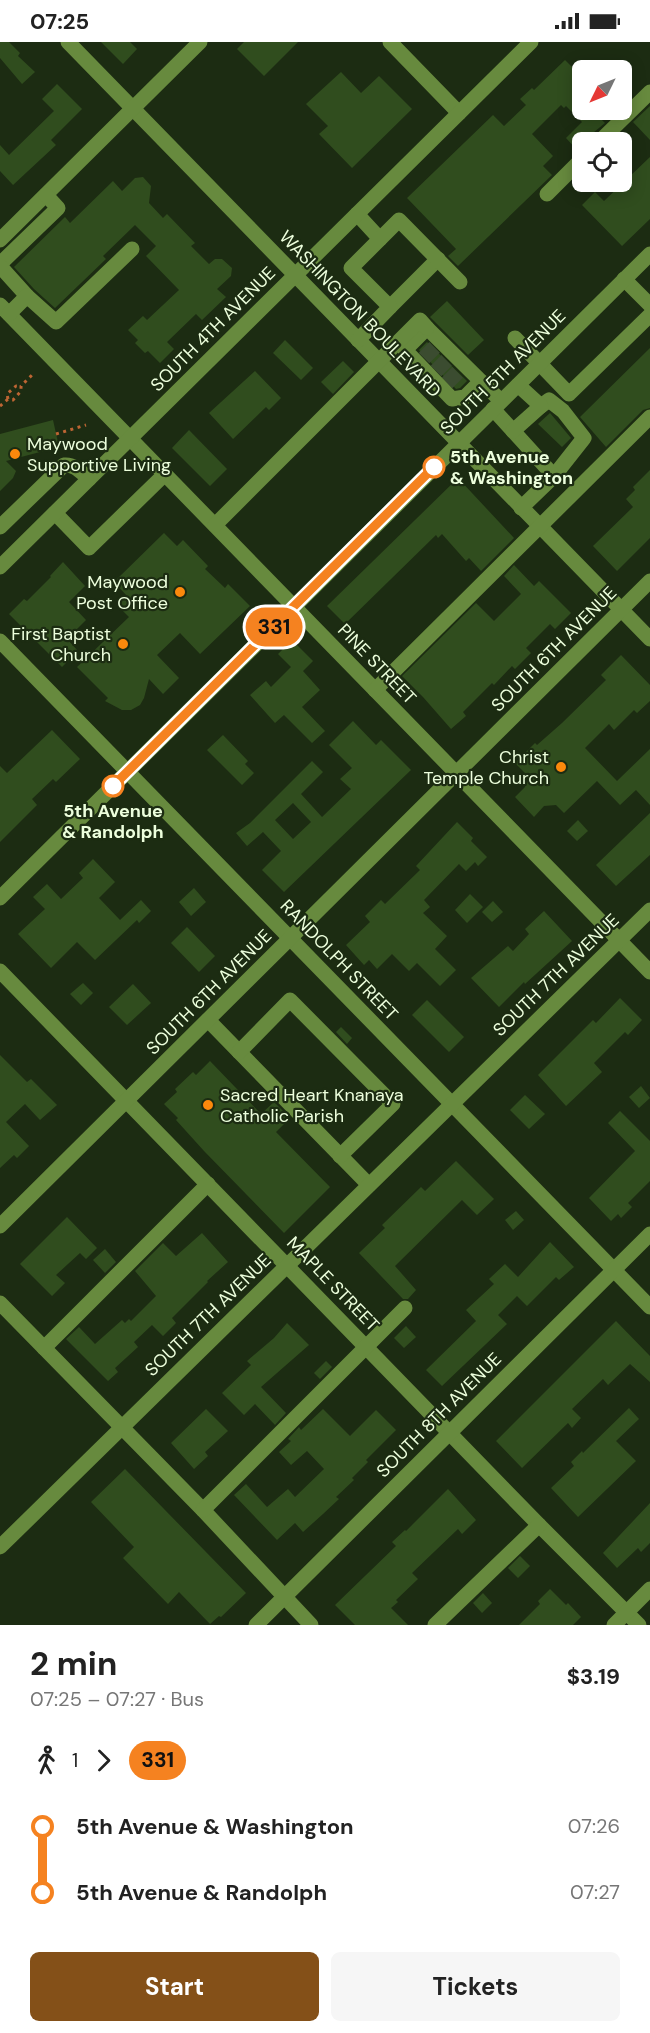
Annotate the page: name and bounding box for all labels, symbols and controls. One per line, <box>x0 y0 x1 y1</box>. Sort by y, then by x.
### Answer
text: 07:25 <box>30 7 89 36</box>
north arrow <box>572 60 632 120</box>
map controls <box>572 60 632 192</box>
button: locate <box>572 132 632 192</box>
street label: WASHINGTON BOULEVARD <box>274 225 446 403</box>
street label: SOUTH 4TH AVENUE <box>145 261 281 397</box>
street label: SOUTH 5TH AVENUE <box>435 304 571 440</box>
place label: Maywood Supportive Living <box>27 432 171 477</box>
place label: 5th Avenue & Washington <box>450 445 573 490</box>
marker: Maywood Supportive Living <box>8 447 22 461</box>
marker: 5th Avenue & Washington <box>423 456 445 478</box>
place label: Maywood Post Office <box>76 570 168 615</box>
street label: SOUTH 6TH AVENUE <box>486 581 622 717</box>
marker: Maywood Post Office <box>173 585 187 599</box>
line badge: 331 <box>240 608 308 646</box>
text: 331 <box>258 613 290 641</box>
street label: PINE STREET <box>332 618 422 710</box>
place label: First Baptist Church <box>11 622 111 667</box>
marker: First Baptist Church <box>116 637 130 651</box>
place label: Christ Temple Church <box>423 745 549 790</box>
marker: Christ Temple Church <box>554 760 568 774</box>
marker: 5th Avenue & Randolph <box>102 775 124 797</box>
place label: 5th Avenue & Randolph <box>62 799 164 844</box>
street label: RANDOLPH STREET <box>275 894 403 1026</box>
street label: SOUTH 7TH AVENUE <box>488 908 624 1042</box>
street label: SOUTH 6TH AVENUE <box>141 924 277 1060</box>
place label: Sacred Heart Knanaya Catholic Parish <box>220 1083 404 1128</box>
marker: Sacred Heart Knanaya Catholic Parish <box>201 1098 215 1112</box>
street label: MAPLE STREET <box>282 1231 384 1337</box>
street label: SOUTH 7TH AVENUE <box>140 1248 276 1382</box>
street label: SOUTH 8TH AVENUE <box>371 1347 507 1483</box>
text: 2 min <box>30 1642 117 1685</box>
text: $3.19 <box>567 1662 620 1691</box>
text: 07:25 – 07:27 · Bus <box>30 1686 204 1712</box>
icon: walk <box>30 1744 63 1777</box>
icon: forward <box>87 1744 120 1777</box>
text: 331 <box>141 1746 174 1774</box>
text: 1 <box>72 1747 78 1773</box>
text: 5th Avenue & Washington <box>76 1812 354 1841</box>
text: 07:26 <box>568 1813 620 1839</box>
text: 5th Avenue & Randolph <box>76 1878 327 1907</box>
text: 07:27 <box>570 1879 620 1905</box>
button: Start <box>30 1952 319 2021</box>
button: Tickets <box>331 1952 620 2021</box>

